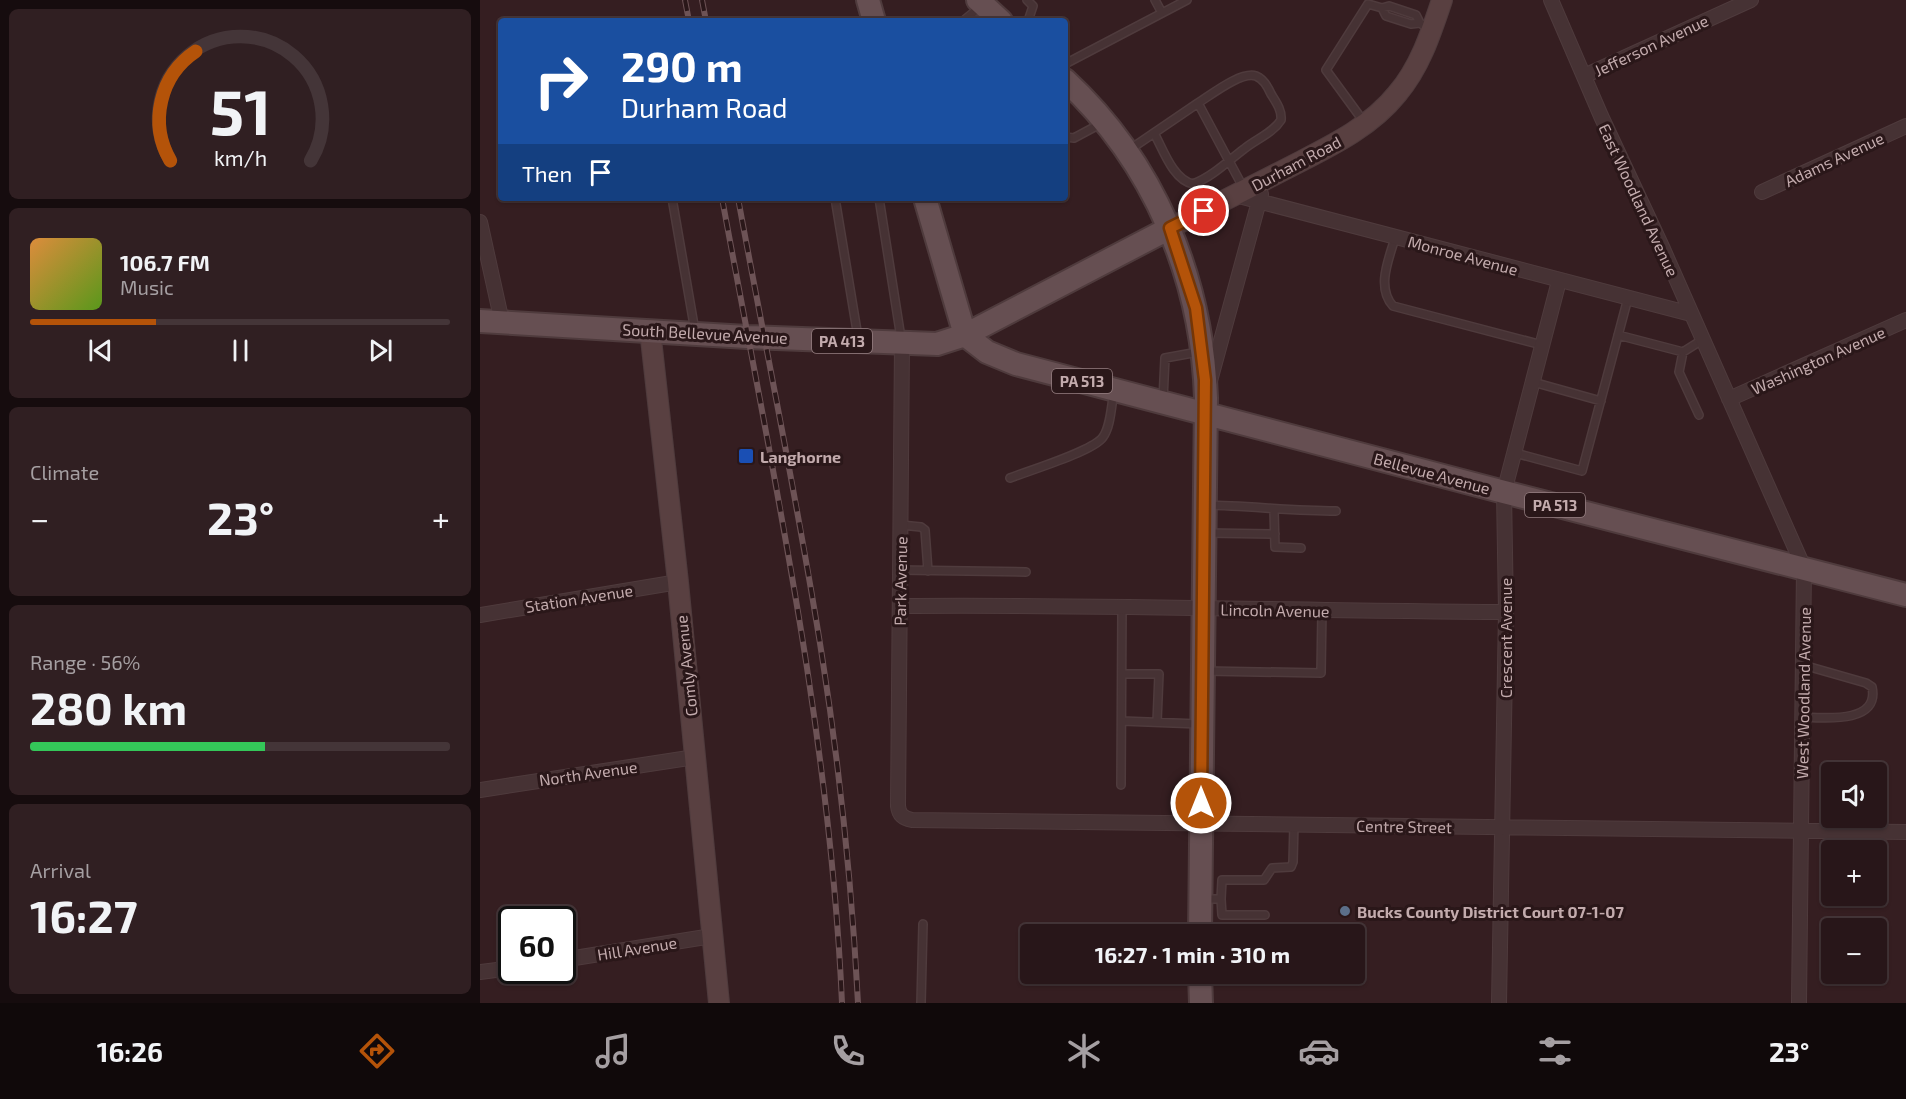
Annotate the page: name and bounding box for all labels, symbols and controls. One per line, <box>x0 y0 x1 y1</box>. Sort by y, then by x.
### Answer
street label: Jefferson Avenue <box>1591 10 1711 80</box>
text: 290 m <box>621 40 743 90</box>
icon: right <box>522 42 600 120</box>
text: 51 <box>209 73 271 148</box>
text: Durham Road <box>621 91 788 123</box>
street label: East Woodland Avenue <box>1595 121 1683 279</box>
street label: Adams Avenue <box>1782 128 1886 190</box>
street label: Durham Road <box>1248 131 1344 195</box>
text: km/h <box>213 145 267 170</box>
icon: arrive <box>584 156 617 189</box>
text: Then <box>522 160 572 186</box>
pin <box>1178 185 1229 236</box>
icon: arrive <box>1187 194 1220 227</box>
street label: Monroe Avenue <box>1406 231 1520 279</box>
text: 106.7 FM <box>120 249 210 275</box>
text: Music <box>120 275 174 299</box>
street label: South Bellevue Avenue <box>622 319 788 347</box>
street label: Washington Avenue <box>1748 322 1888 398</box>
road number: PA 413 <box>812 329 872 353</box>
icon: previous <box>84 334 117 367</box>
icon: pause <box>224 334 257 367</box>
icon: next <box>364 334 397 367</box>
road number: PA 513 <box>1052 369 1112 393</box>
marker: Langhorne <box>737 447 755 465</box>
place label: Langhorne <box>760 447 841 466</box>
street label: Bellevue Avenue <box>1372 448 1492 498</box>
text: Climate <box>30 460 99 484</box>
text: 23° <box>207 490 274 544</box>
road number: PA 513 <box>1525 493 1585 517</box>
text: − <box>30 498 49 538</box>
text: + <box>432 498 450 538</box>
street label: Park Avenue <box>890 536 910 626</box>
street label: Crescent Avenue <box>1496 578 1515 698</box>
street label: Station Avenue <box>524 580 634 616</box>
street label: Lincoln Avenue <box>1220 600 1330 620</box>
street label: West Woodland Avenue <box>1792 607 1814 779</box>
street label: Comly Avenue <box>671 615 701 717</box>
text: Range · 56% <box>30 650 140 674</box>
text: 280 km <box>30 680 187 734</box>
street label: North Avenue <box>538 757 638 789</box>
map controls <box>1821 762 1887 984</box>
button: sound <box>1821 762 1887 828</box>
position arrow <box>1169 771 1233 835</box>
street label: Centre Street <box>1356 816 1452 836</box>
button: + <box>1821 840 1887 906</box>
text: Arrival <box>30 858 91 882</box>
text: 16:27 <box>30 888 137 942</box>
place label: Bucks County District Court 07-1-07 <box>1357 902 1624 922</box>
marker: Bucks County District Court 07-1-07 <box>1338 904 1352 918</box>
speed limit sign: 60 <box>498 906 576 984</box>
button: − <box>1821 918 1887 984</box>
street label: Hill Avenue <box>596 932 678 964</box>
text: 16:27 · 1 min · 310 m <box>1095 941 1290 967</box>
icon: directions <box>356 1030 398 1072</box>
icon: music <box>592 1030 634 1072</box>
icon: phone <box>827 1030 869 1072</box>
icon: climate <box>1063 1030 1105 1072</box>
icon: car <box>1298 1030 1340 1072</box>
icon: filters <box>1534 1030 1576 1072</box>
text: 16:26 <box>97 1035 163 1067</box>
text: 23° <box>1769 1035 1809 1067</box>

